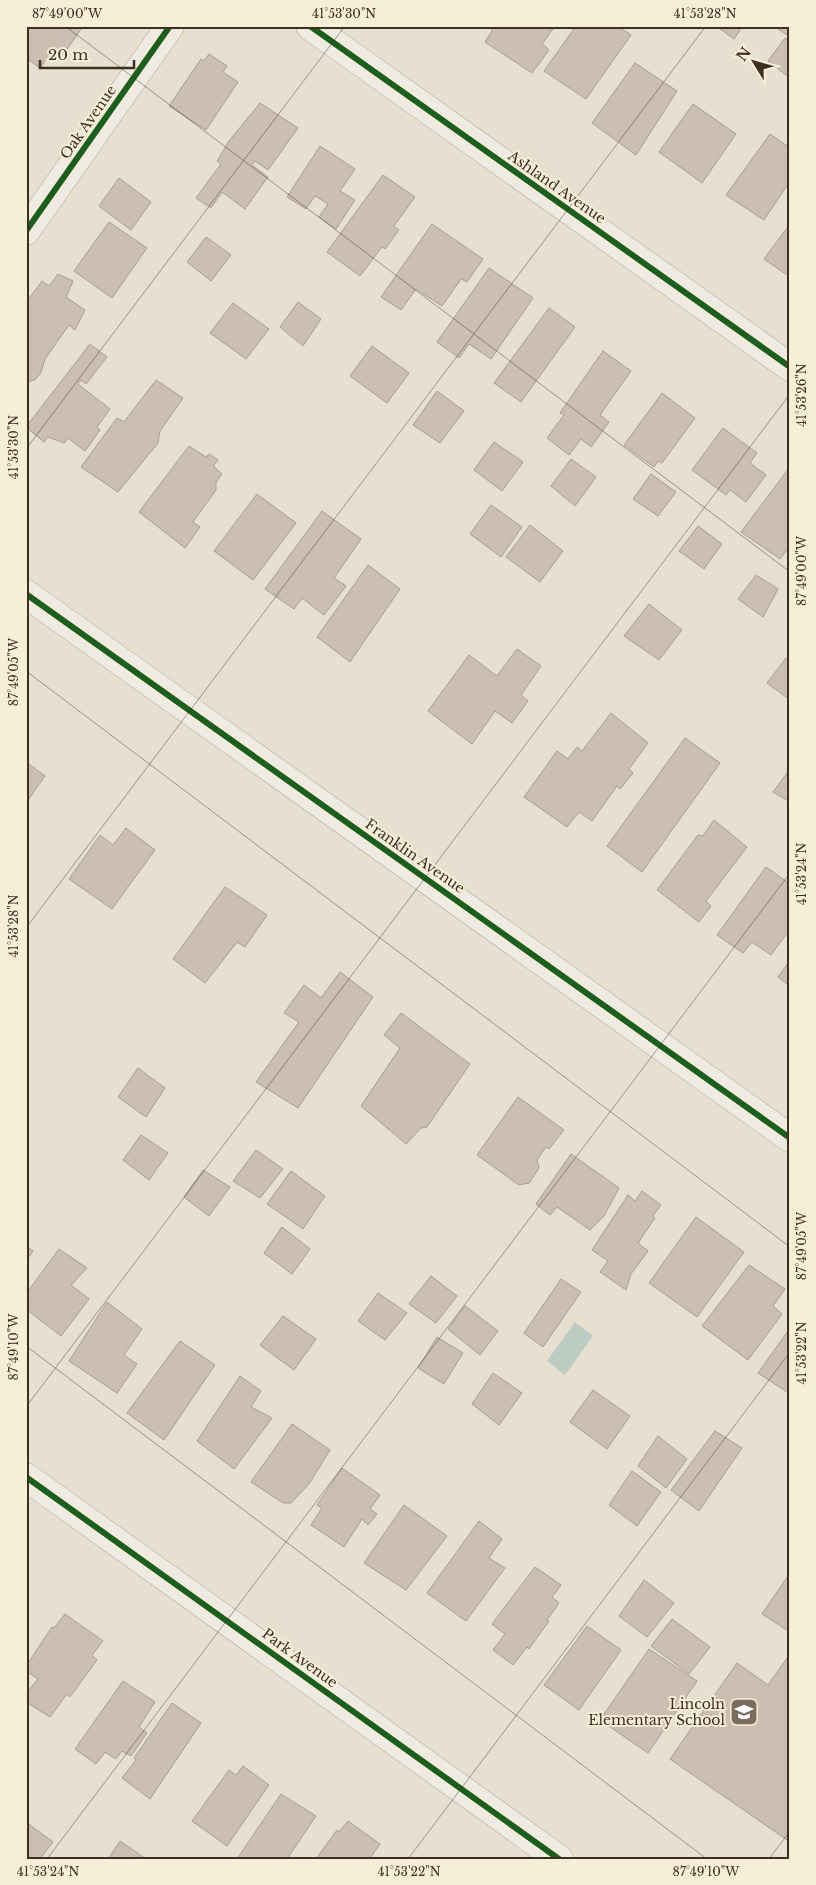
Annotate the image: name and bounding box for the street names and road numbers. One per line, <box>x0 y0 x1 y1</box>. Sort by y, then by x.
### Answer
street label: Oak Avenue <box>56 82 120 162</box>
street label: Ashland Avenue <box>504 146 609 227</box>
street label: Franklin Avenue <box>362 815 468 897</box>
street label: Park Avenue <box>259 1625 341 1691</box>

